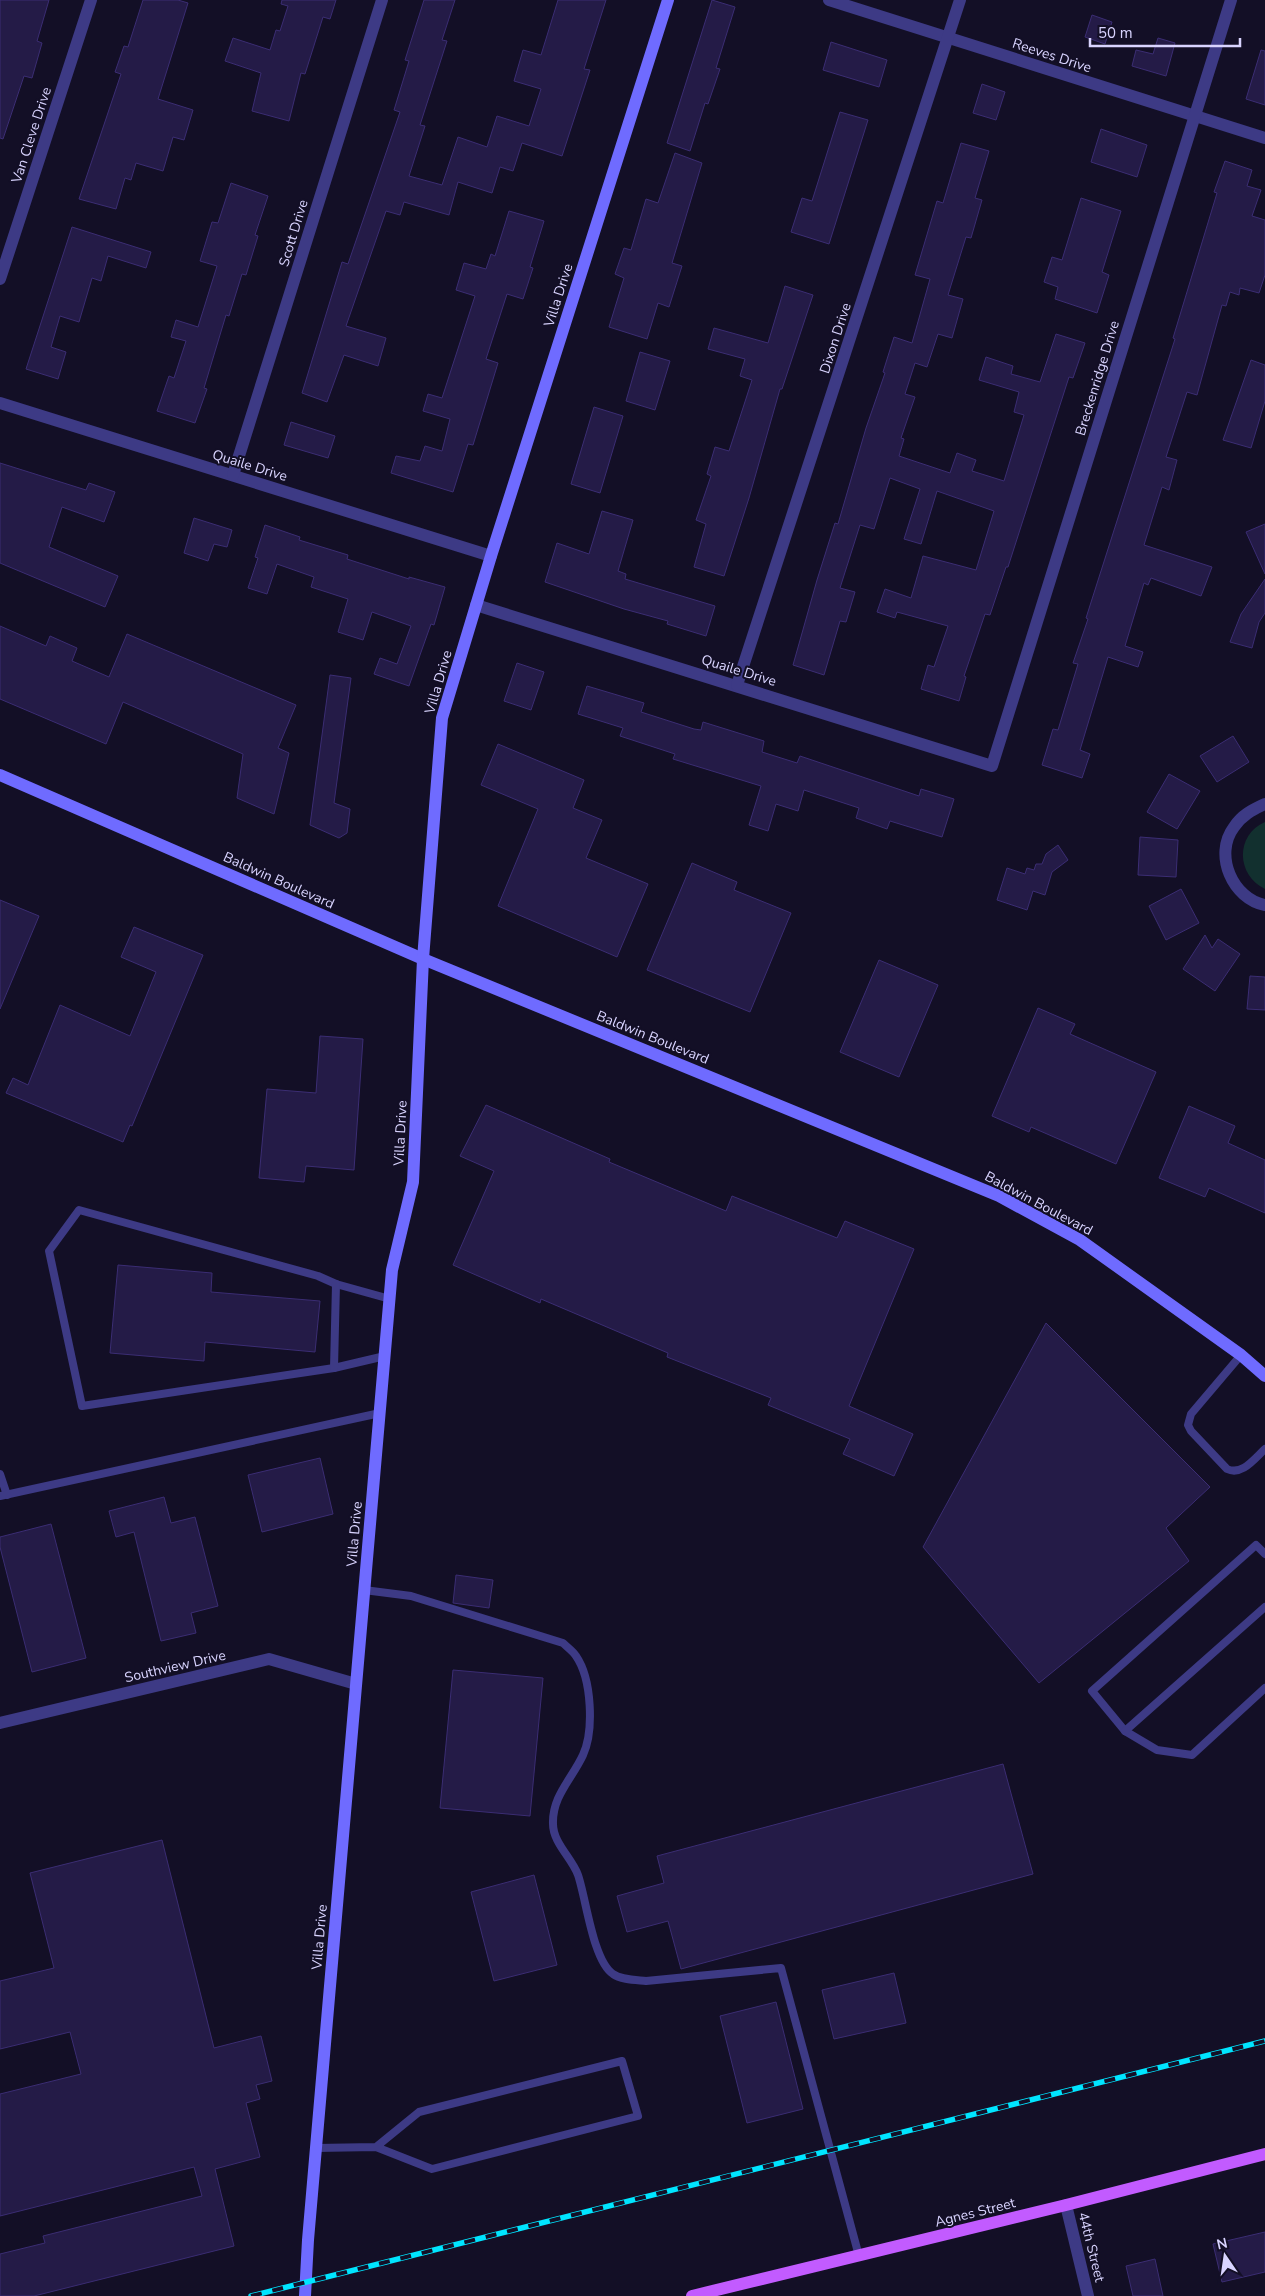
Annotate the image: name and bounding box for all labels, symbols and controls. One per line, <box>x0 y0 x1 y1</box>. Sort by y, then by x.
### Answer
scale bar <box>1090 15 1240 47</box>
text: 50 m <box>1098 23 1133 43</box>
street label: Reeves Drive <box>1010 34 1094 77</box>
street label: Van Cleve Drive <box>7 85 56 187</box>
street label: Scott Drive <box>274 197 313 269</box>
street label: Villa Drive <box>539 261 578 330</box>
street label: Dixon Drive <box>815 300 856 376</box>
street label: Breckenridge Drive <box>1071 318 1124 438</box>
street label: Quaile Drive <box>210 445 290 486</box>
street label: Villa Drive <box>420 648 457 717</box>
street label: Quaile Drive <box>699 650 779 691</box>
street label: Baldwin Boulevard <box>220 847 337 914</box>
street label: Baldwin Boulevard <box>594 1006 712 1069</box>
street label: Villa Drive <box>389 1100 412 1167</box>
street label: Baldwin Boulevard <box>981 1167 1096 1240</box>
street label: Villa Drive <box>342 1501 367 1568</box>
street label: Southview Drive <box>123 1646 228 1687</box>
street label: Villa Drive <box>307 1904 332 1971</box>
street label: Agnes Street <box>933 2193 1017 2232</box>
street label: 44th Street <box>1074 2210 1109 2284</box>
north arrow <box>1200 2231 1250 2281</box>
text: N <box>1215 2233 1229 2254</box>

